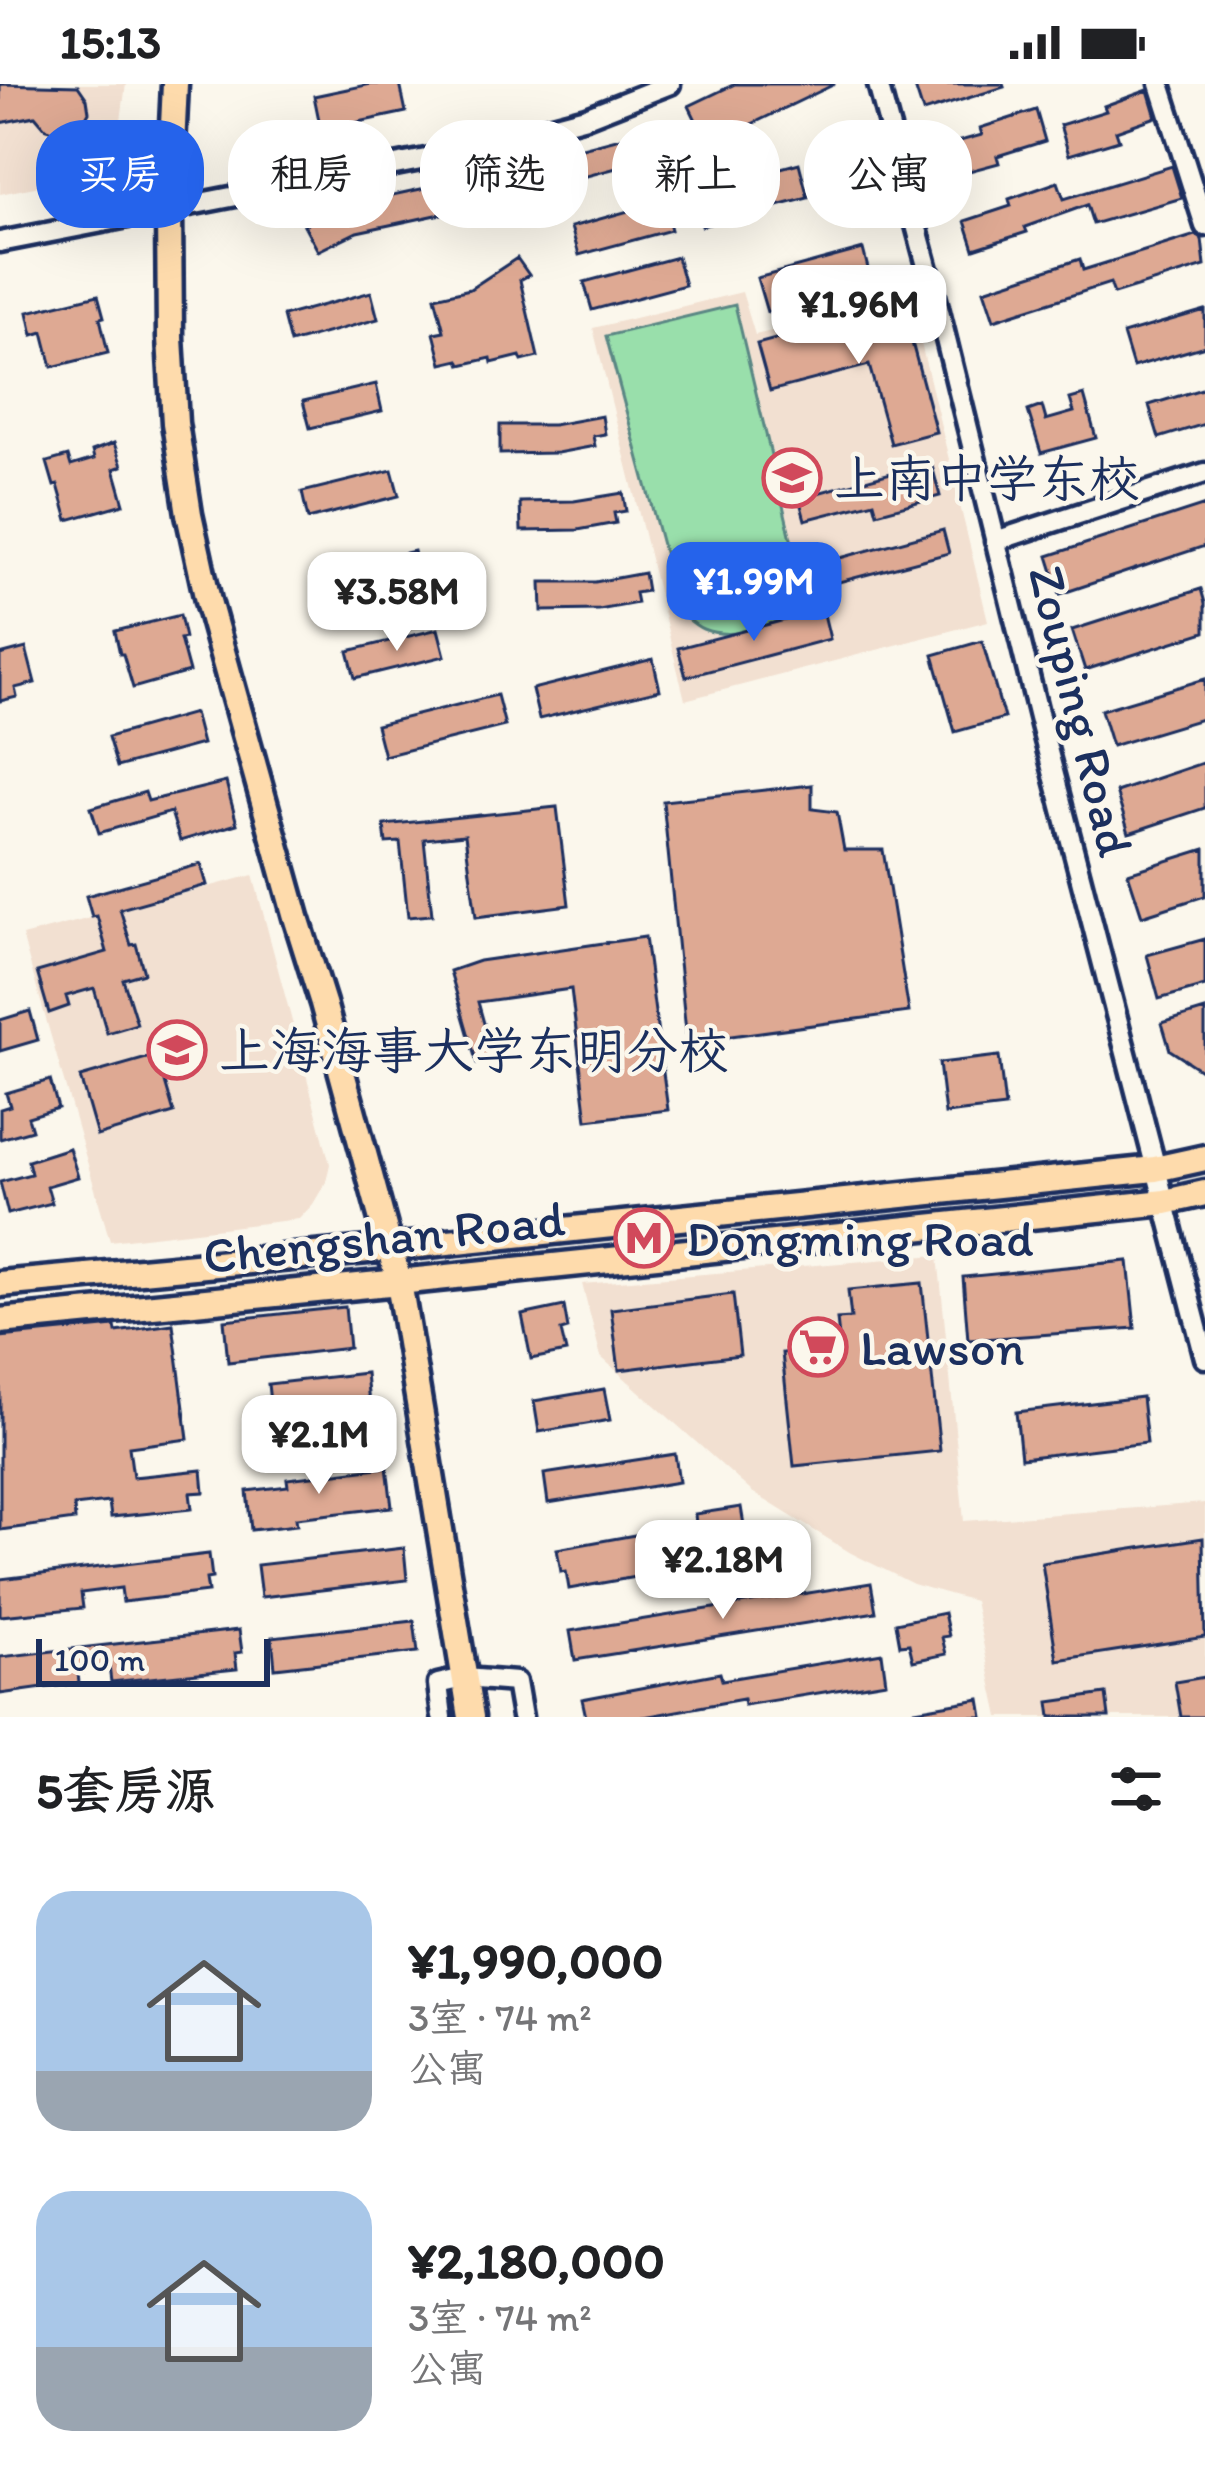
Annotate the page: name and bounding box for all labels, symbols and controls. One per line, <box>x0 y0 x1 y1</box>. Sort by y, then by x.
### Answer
text: 15:13 <box>60 15 161 69</box>
chip: 买房 <box>36 120 204 228</box>
chip: 租房 <box>228 120 396 228</box>
chip: 筛选 <box>420 120 588 228</box>
chip: 新上 <box>612 120 780 228</box>
chip: 公寓 <box>804 120 972 228</box>
pin: ¥1.96M <box>761 265 957 367</box>
text: ¥1.96M <box>798 280 920 327</box>
school or university icon: 上南中学东校 <box>761 447 823 509</box>
place label: 上南中学东校 <box>834 448 1140 509</box>
pin: ¥1.99M <box>656 542 852 644</box>
pin: ¥3.58M <box>299 552 495 654</box>
text: ¥1.99M <box>694 557 814 604</box>
street label: Zouping Road <box>1015 559 1147 863</box>
text: ¥3.58M <box>334 567 460 614</box>
school or university icon: 上海海事大学东明分校 <box>146 1019 208 1081</box>
place label: 上海海事大学东明分校 <box>219 1020 729 1081</box>
street label: Chengshan Road <box>200 1188 568 1286</box>
metro station icon: Dongming Road <box>613 1207 675 1269</box>
place label: Dongming Road <box>686 1208 1034 1269</box>
supermarket icon: Lawson <box>787 1316 849 1378</box>
place label: Lawson <box>860 1317 1025 1378</box>
pin: ¥2.1M <box>235 1395 403 1497</box>
text: ¥2.1M <box>269 1410 369 1457</box>
pin: ¥2.18M <box>625 1520 821 1622</box>
text: ¥2.18M <box>662 1535 784 1582</box>
scale bar <box>36 1633 270 1686</box>
text: 100 m <box>54 1640 145 1679</box>
icon: filters <box>1103 1756 1169 1822</box>
text: 5套房源 <box>36 1760 216 1821</box>
text: ¥1,990,000 <box>408 1930 663 1991</box>
icon: home <box>132 1939 276 2083</box>
text: 3室 · 74 m² <box>408 1994 592 2041</box>
text: 公寓 <box>408 2045 486 2092</box>
text: ¥2,180,000 <box>408 2230 665 2291</box>
icon: home <box>132 2239 276 2383</box>
text: 3室 · 74 m² <box>408 2294 592 2341</box>
text: 公寓 <box>408 2345 486 2392</box>

